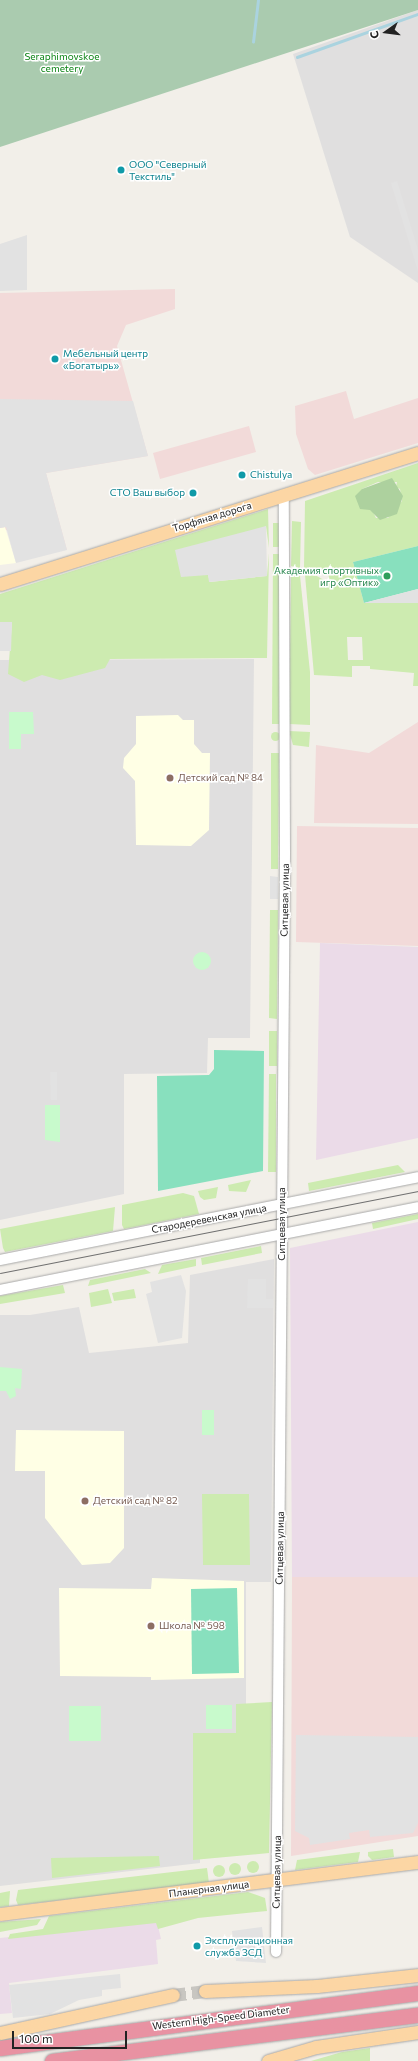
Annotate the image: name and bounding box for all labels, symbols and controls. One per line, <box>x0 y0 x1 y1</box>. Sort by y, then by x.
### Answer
north arrow <box>366 12 406 52</box>
text: С <box>367 30 381 40</box>
park label: Seraphimovskoe cemetery <box>24 50 100 74</box>
place label: ООО "Северный Текстиль" <box>129 158 206 182</box>
marker: ООО "Северный Текстиль" <box>116 165 126 175</box>
place label: Мебельный центр «Богатырь» <box>63 347 148 370</box>
marker: Мебельный центр «Богатырь» <box>50 354 60 364</box>
place label: Chistulya <box>250 469 292 481</box>
marker: Chistulya <box>237 470 247 480</box>
place label: СТО Ваш выбор <box>110 487 185 499</box>
marker: СТО Ваш выбор <box>188 488 198 498</box>
street label: Торфяная дорога <box>171 499 253 535</box>
place label: Академия спортивных игр «Оптик» <box>274 564 379 588</box>
marker: Академия спортивных игр «Оптик» <box>382 571 392 581</box>
place label: Детский сад № 84 <box>178 772 263 784</box>
marker: Детский сад № 84 <box>165 773 175 783</box>
street label: Ситцевая улица <box>278 863 292 937</box>
street label: Ситцевая улица <box>276 1187 288 1261</box>
street label: Стародеревенская улица <box>150 1202 268 1236</box>
place label: Детский сад № 82 <box>93 1495 178 1507</box>
marker: Детский сад № 82 <box>80 1496 90 1506</box>
street label: Ситцевая улица <box>273 1511 287 1585</box>
place label: Школа № 598 <box>159 1620 225 1632</box>
marker: Школа № 598 <box>146 1621 156 1631</box>
street label: Ситцевая улица <box>270 1835 284 1909</box>
street label: Планерная улица <box>168 1878 250 1900</box>
place label: Эксплуатационная служба ЗСД <box>205 1934 293 1958</box>
marker: Эксплуатационная служба ЗСД <box>192 1941 202 1951</box>
street label: Western High-Speed Diameter <box>152 2004 290 2032</box>
scale bar <box>14 2023 129 2049</box>
text: 100 m <box>19 2031 53 2045</box>

